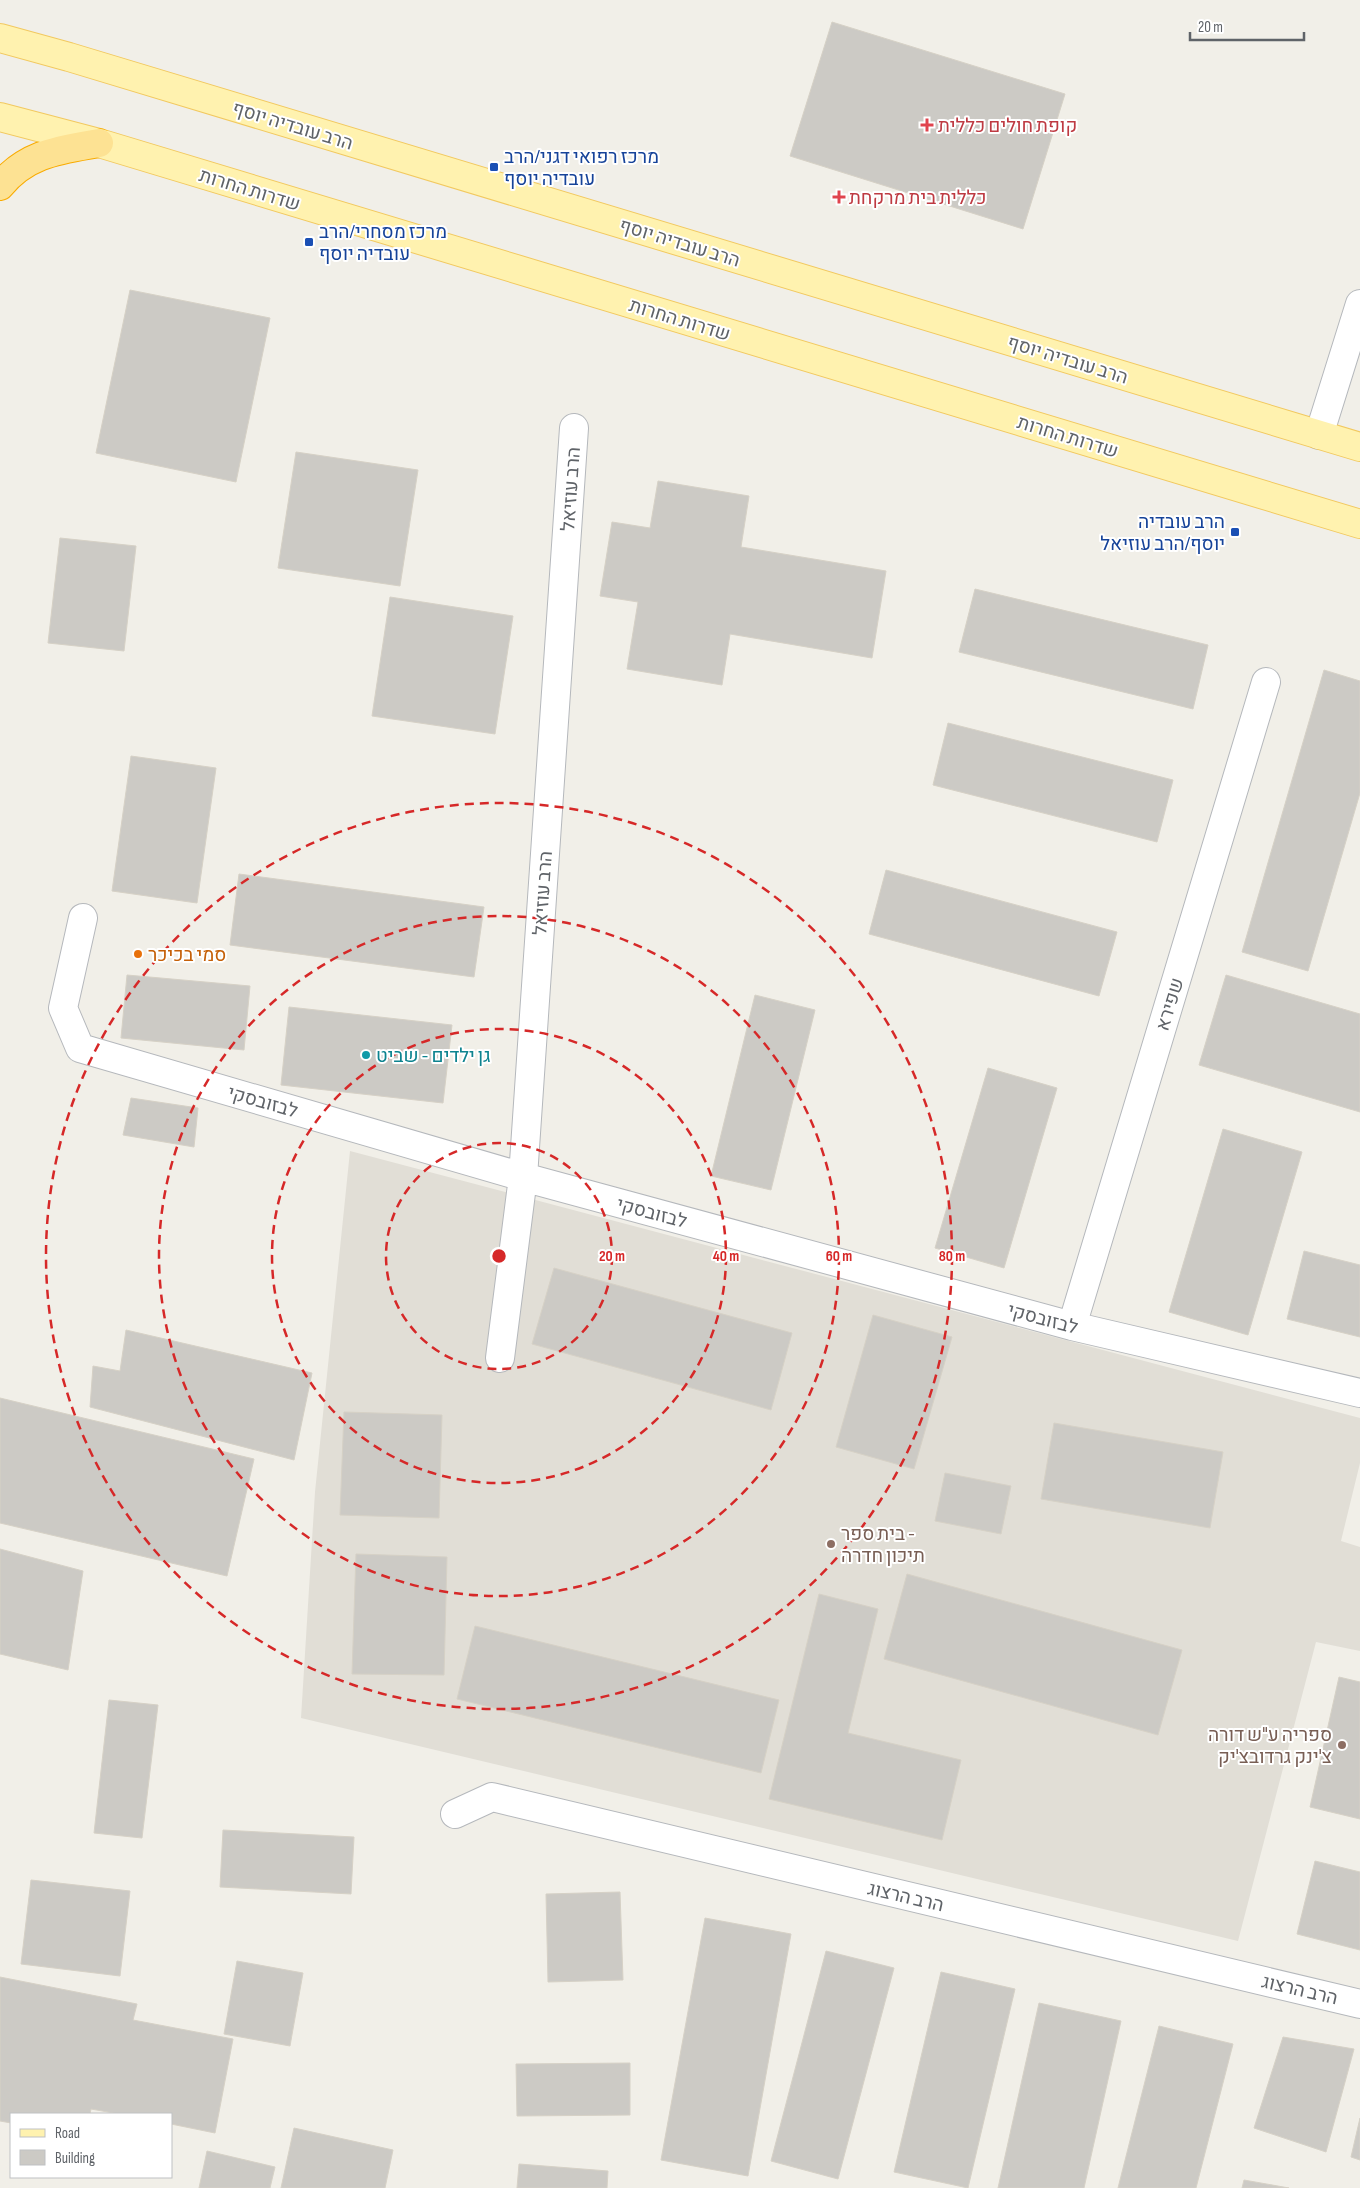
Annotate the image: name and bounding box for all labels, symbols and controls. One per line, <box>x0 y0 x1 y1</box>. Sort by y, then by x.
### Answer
scale bar <box>1190 10 1304 42</box>
text: 20 m <box>1198 18 1223 37</box>
street label: הרב עובדיה יוסף <box>230 97 356 156</box>
place label: קופת חולים כללית <box>938 115 1077 138</box>
marker: קופת חולים כללית <box>920 118 934 132</box>
place label: מרכז רפואי דגני/הרב עובדיה יוסף <box>504 146 659 191</box>
marker: מרכז רפואי דגני/הרב עובדיה יוסף <box>488 161 500 173</box>
street label: שדרות החרות <box>196 164 303 217</box>
place label: כללית בית מרקחת <box>849 187 987 210</box>
marker: כללית בית מרקחת <box>833 191 845 203</box>
street label: הרב עובדיה יוסף <box>617 214 743 273</box>
place label: מרכז מסחרי/הרב עובדיה יוסף <box>319 221 447 266</box>
marker: מרכז מסחרי/הרב עובדיה יוסף <box>303 236 315 248</box>
street label: שדרות החרות <box>626 294 733 347</box>
street label: הרב עובדיה יוסף <box>1005 331 1131 390</box>
street label: שדרות החרות <box>1014 411 1121 464</box>
street label: הרב עוזיאל <box>557 446 586 532</box>
place label: הרב עובדיה יוסף/הרב עוזיאל <box>1100 511 1225 556</box>
marker: הרב עובדיה יוסף/הרב עוזיאל <box>1229 526 1241 538</box>
street label: הרב עוזיאל <box>529 850 558 936</box>
place label: סמי בכיכר <box>148 944 226 967</box>
marker: סמי בכיכר <box>132 948 144 960</box>
street label: שפירא <box>1152 975 1189 1034</box>
place label: גן ילדים - שביט <box>376 1045 491 1068</box>
marker: גן ילדים - שביט <box>360 1049 372 1061</box>
street label: לבזובסקי <box>225 1081 300 1123</box>
street label: לבזובסקי <box>614 1193 689 1234</box>
centre of rings <box>490 1247 508 1265</box>
text: 20 m <box>599 1247 625 1266</box>
text: 40 m <box>713 1247 739 1266</box>
text: 60 m <box>826 1247 852 1266</box>
text: 80 m <box>939 1247 965 1266</box>
street label: לבזובסקי <box>1005 1299 1080 1340</box>
place label: בית ספר - תיכון חדרה <box>841 1523 925 1568</box>
marker: בית ספר - תיכון חדרה <box>825 1538 837 1550</box>
place label: ספריה ע"ש דורה צ'ינק גרדובצ'יק <box>1208 1724 1332 1769</box>
marker: ספריה ע"ש דורה צ'ינק גרדובצ'יק <box>1336 1739 1348 1751</box>
street label: הרב הרצוג <box>865 1878 946 1917</box>
street label: הרב הרצוג <box>1259 1971 1340 2010</box>
legend <box>10 2113 172 2178</box>
text: Road <box>55 2124 80 2143</box>
text: Building <box>55 2149 95 2168</box>

